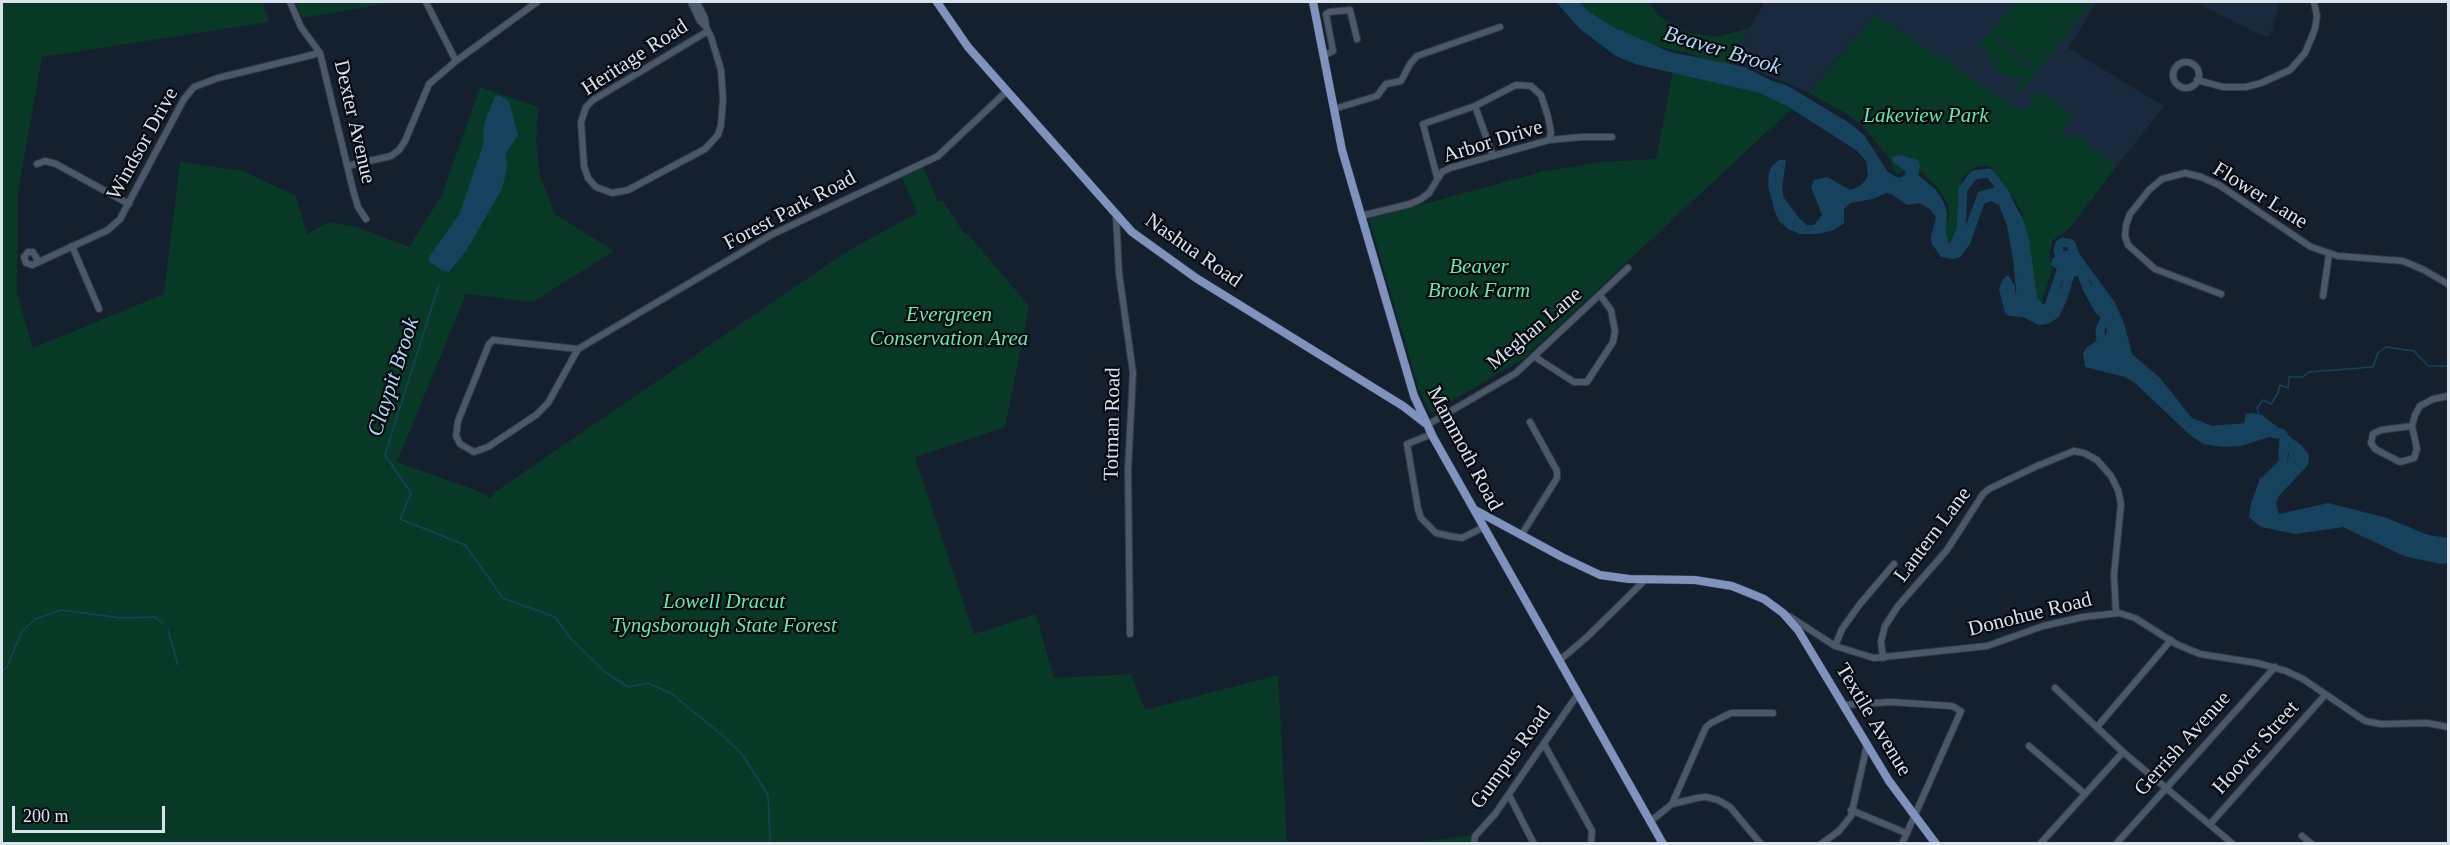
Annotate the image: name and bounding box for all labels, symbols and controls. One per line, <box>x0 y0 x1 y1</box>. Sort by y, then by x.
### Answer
street label: Heritage Road <box>577 14 693 102</box>
water label: Beaver Brook <box>1660 21 1784 81</box>
street label: Dexter Avenue <box>328 58 380 186</box>
street label: Windsor Drive <box>102 83 184 205</box>
park label: Lakeview Park <box>1863 103 1989 129</box>
street label: Arbor Drive <box>1440 115 1546 169</box>
street label: Flower Lane <box>2208 157 2312 235</box>
street label: Forest Park Road <box>720 166 860 256</box>
street label: Nashua Road <box>1140 208 1246 294</box>
park label: Beaver Brook Farm <box>1428 254 1530 304</box>
street label: Meghan Lane <box>1482 282 1588 376</box>
park label: Evergreen Conservation Area <box>870 302 1028 352</box>
water label: Claypit Brook <box>362 314 426 440</box>
street label: Totman Road <box>1099 367 1127 481</box>
street label: Mammoth Road <box>1421 383 1507 515</box>
street label: Lantern Lane <box>1889 482 1977 588</box>
street label: Donohue Road <box>1966 587 2094 643</box>
park label: Lowell Dracut Tyngsborough State Forest <box>611 589 837 639</box>
street label: Textile Avenue <box>1829 659 1917 781</box>
street label: Gerrish Avenue <box>2129 687 2237 801</box>
street label: Hoover Street <box>2207 696 2305 800</box>
street label: Gumpus Road <box>1465 702 1557 814</box>
scale bar <box>15 794 168 832</box>
text: 200 m <box>23 806 69 826</box>

